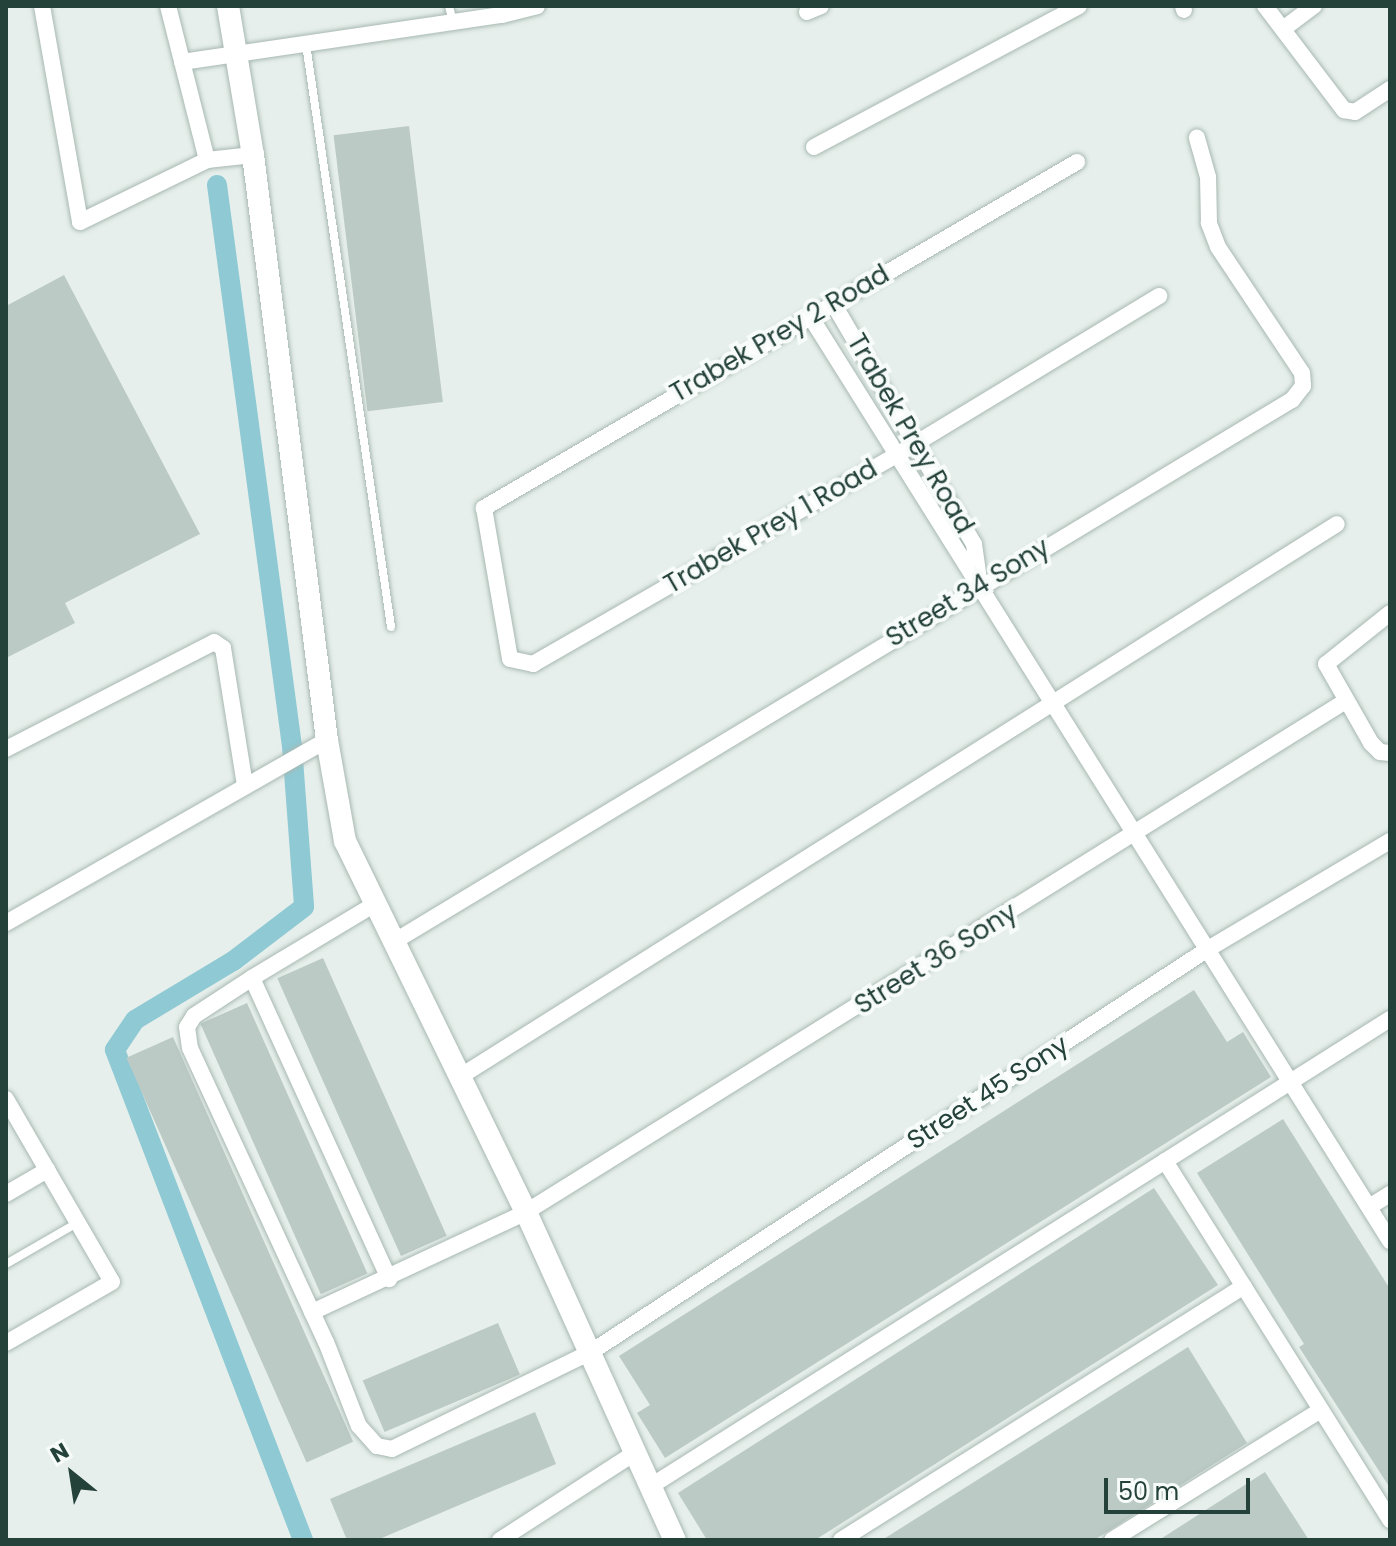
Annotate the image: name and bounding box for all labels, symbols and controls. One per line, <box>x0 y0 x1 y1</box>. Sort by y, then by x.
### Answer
street label: Trabek Prey 2 Road <box>665 259 895 409</box>
street label: Trabek Prey Road <box>840 329 980 539</box>
street label: Trabek Prey 1 Road <box>659 453 883 601</box>
street label: Street 34 Sony <box>881 532 1055 654</box>
street label: Street 36 Sony <box>849 897 1023 1021</box>
street label: Street 45 Sony <box>902 1029 1074 1157</box>
north arrow <box>32 1434 112 1514</box>
text: N <box>45 1435 75 1470</box>
scale bar <box>1108 1462 1254 1512</box>
text: 50 m <box>1118 1475 1179 1508</box>

